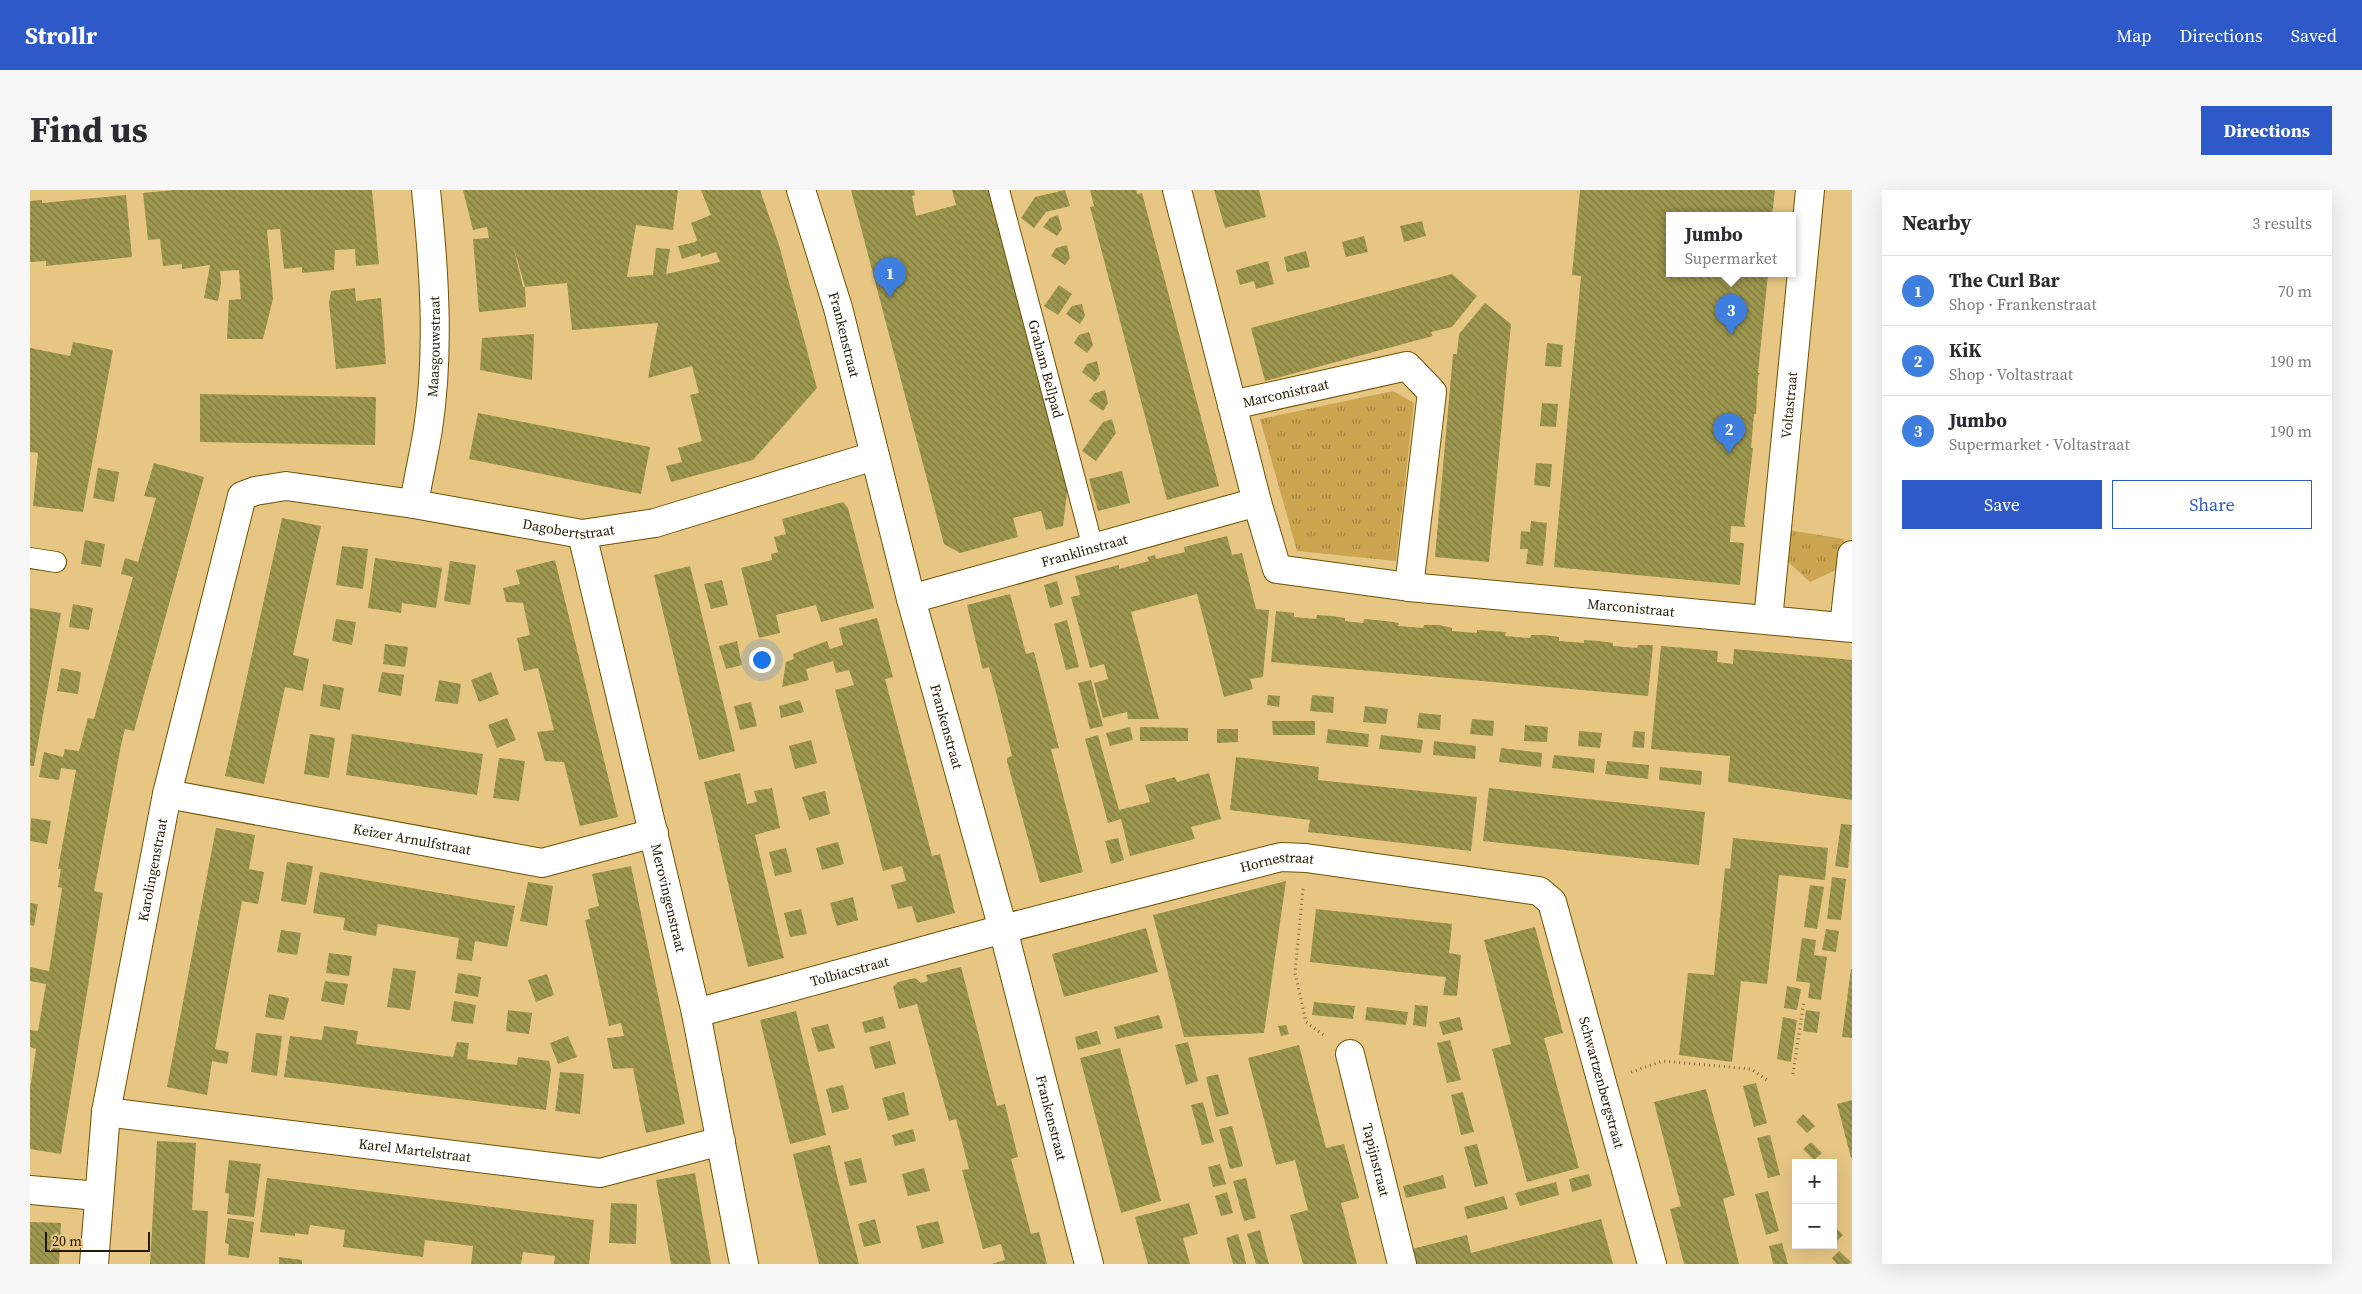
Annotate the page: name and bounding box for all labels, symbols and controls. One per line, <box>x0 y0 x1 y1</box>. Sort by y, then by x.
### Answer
text: Strollr <box>25 19 97 52</box>
text: Map <box>2116 23 2152 48</box>
text: Directions <box>2180 23 2263 48</box>
text: Saved <box>2291 23 2337 48</box>
text: Find us <box>30 106 148 154</box>
button: Directions <box>2201 106 2332 155</box>
text: Nearby <box>1902 208 1972 237</box>
popup <box>1666 212 1796 277</box>
text: 3 results <box>2252 212 2312 234</box>
text: Jumbo <box>1685 221 1743 247</box>
text: Supermarket <box>1685 247 1777 269</box>
pin: 1 <box>874 257 906 298</box>
text: The Curl Bar <box>1949 267 2060 293</box>
text: 1 <box>1914 280 1922 302</box>
text: 70 m <box>2278 280 2312 302</box>
street label: Frankenstraat <box>824 289 865 380</box>
text: Shop · Frankenstraat <box>1949 293 2097 315</box>
pin: 3 <box>1715 294 1747 335</box>
street label: Maasgouwstraat <box>422 295 445 398</box>
street label: Graham Bellpad <box>1023 318 1068 420</box>
text: KiK <box>1949 337 1981 363</box>
text: 2 <box>1914 350 1922 372</box>
text: 190 m <box>2270 350 2312 372</box>
text: Shop · Voltastraat <box>1949 363 2073 385</box>
street label: Voltastraat <box>1776 370 1802 439</box>
street label: Marconistraat <box>1241 374 1331 412</box>
text: Jumbo <box>1949 407 2007 433</box>
pin: 2 <box>1713 413 1745 454</box>
text: 3 <box>1914 420 1922 442</box>
text: 190 m <box>2270 420 2312 442</box>
text: Supermarket · Voltastraat <box>1949 433 2130 455</box>
button: Save <box>1902 480 2102 529</box>
button: Share <box>2112 480 2312 529</box>
street label: Dagobertstraat <box>521 514 616 544</box>
street label: Franklinstraat <box>1039 529 1130 572</box>
street label: Marconistraat <box>1586 594 1676 622</box>
your location <box>749 647 775 673</box>
street label: Frankenstraat <box>925 682 968 772</box>
street label: Karolingenstraat <box>133 816 172 923</box>
street label: Keizer Arnulfstraat <box>351 818 473 860</box>
street label: Merovingenstraat <box>646 842 691 954</box>
street label: Hornestraat <box>1238 847 1316 877</box>
street label: Tolbiacstraat <box>808 951 891 991</box>
street label: Schwartzenbergstraat <box>1574 1014 1630 1151</box>
street label: Frankenstraat <box>1031 1073 1072 1163</box>
street label: Tapijnstraat <box>1358 1121 1395 1199</box>
street label: Karel Martelstraat <box>357 1133 472 1167</box>
map controls <box>1792 1159 1837 1249</box>
button: + <box>1792 1159 1837 1204</box>
button: − <box>1792 1204 1837 1249</box>
scale bar <box>45 1229 150 1252</box>
text: 20 m <box>52 1231 82 1251</box>

